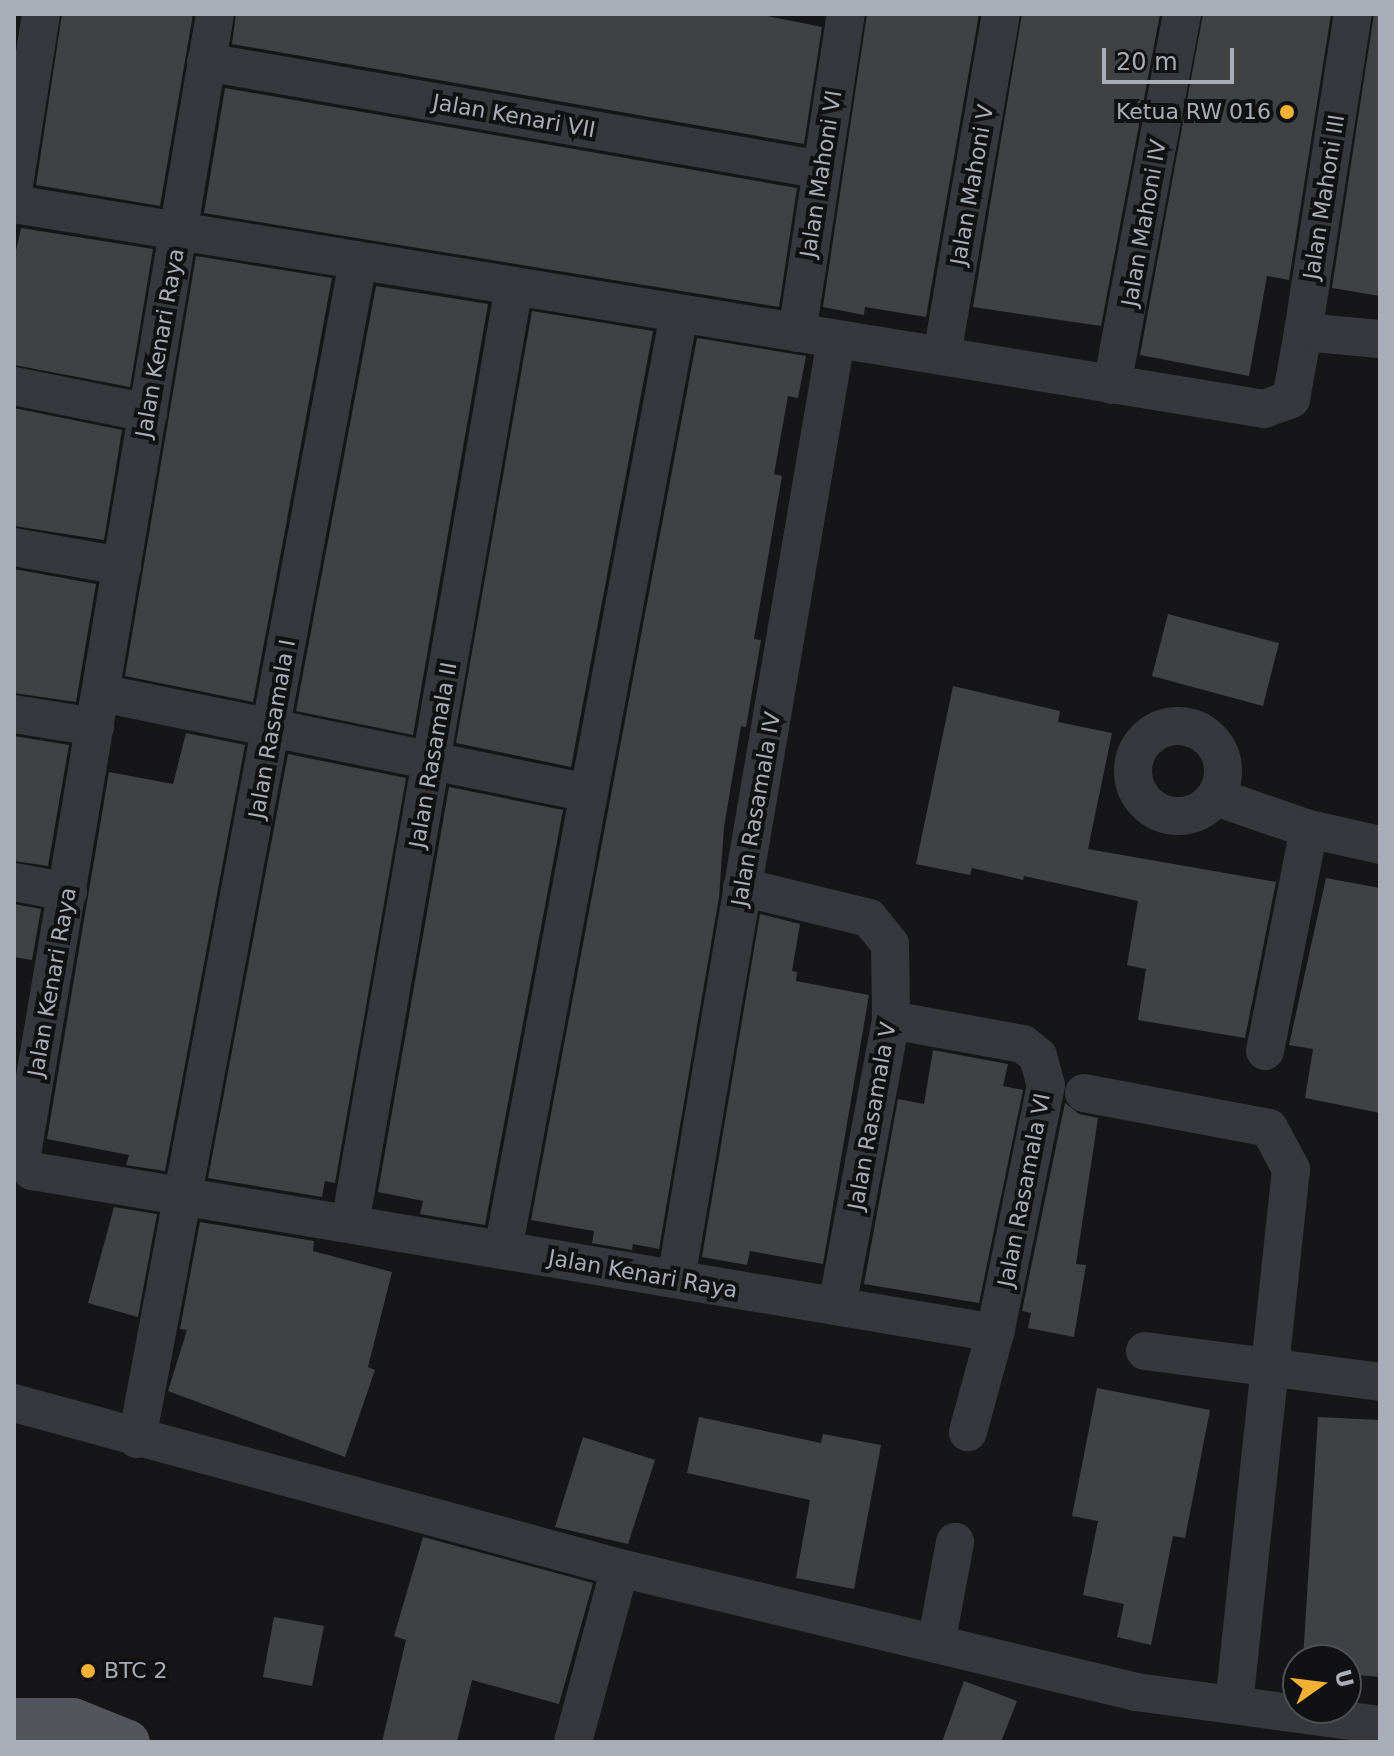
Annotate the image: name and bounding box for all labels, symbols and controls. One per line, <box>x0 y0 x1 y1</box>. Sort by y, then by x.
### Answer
scale bar <box>1106 32 1238 82</box>
text: 20 m <box>1116 48 1178 76</box>
street label: Jalan Mahoni VI <box>795 88 847 260</box>
street label: Jalan Kenari VII <box>430 89 598 143</box>
place label: Ketua RW 016 <box>1116 99 1271 125</box>
street label: Jalan Mahoni V <box>945 103 999 267</box>
marker: Ketua RW 016 <box>1278 103 1296 121</box>
street label: Jalan Mahoni III <box>1298 113 1350 281</box>
street label: Jalan Mahoni IV <box>1116 138 1172 308</box>
street label: Jalan Kenari Raya <box>130 246 190 440</box>
street label: Jalan Rasamala I <box>243 637 301 821</box>
street label: Jalan Rasamala II <box>404 660 462 850</box>
street label: Jalan Rasamala IV <box>726 710 786 908</box>
street label: Jalan Kenari Raya <box>22 885 82 1079</box>
street label: Jalan Rasamala V <box>842 1020 902 1212</box>
street label: Jalan Rasamala VI <box>992 1091 1056 1289</box>
street label: Jalan Kenari Raya <box>546 1244 740 1304</box>
north arrow <box>1282 1644 1362 1724</box>
place label: BTC 2 <box>104 1658 168 1684</box>
marker: BTC 2 <box>79 1662 97 1680</box>
text: U <box>1330 1667 1358 1690</box>

